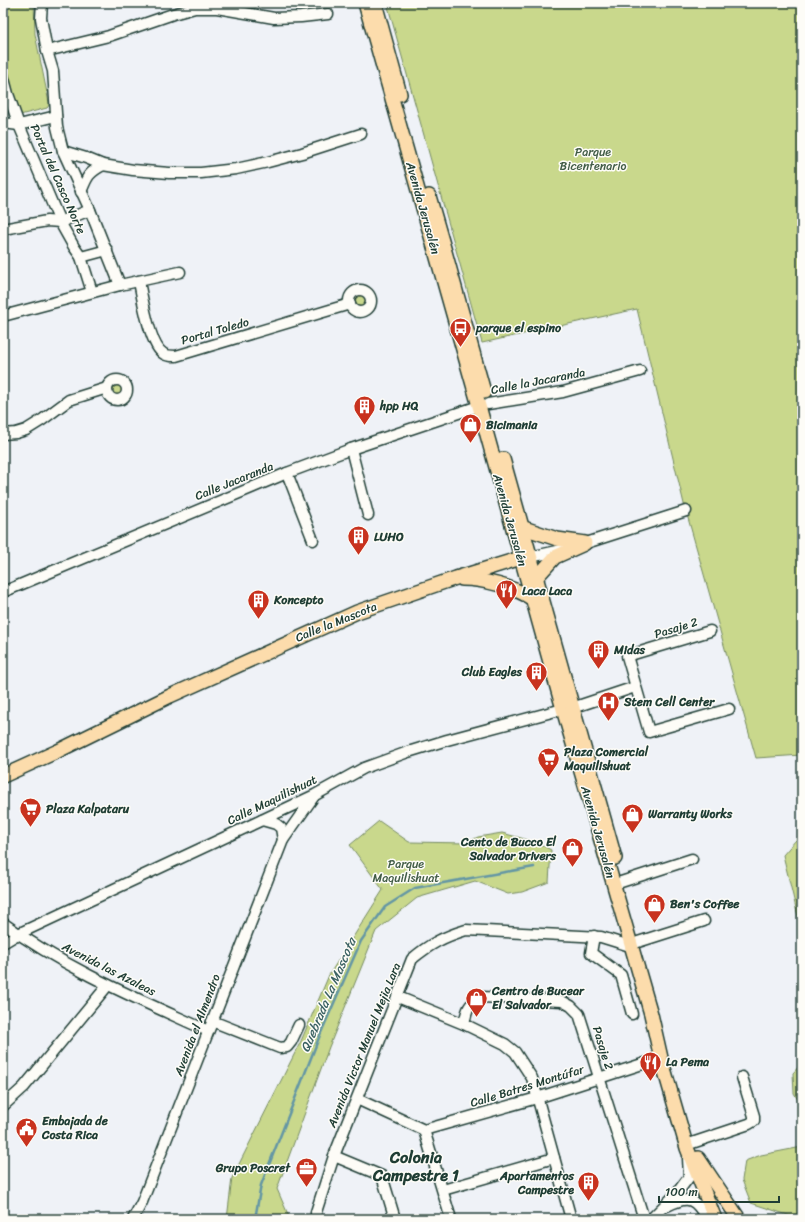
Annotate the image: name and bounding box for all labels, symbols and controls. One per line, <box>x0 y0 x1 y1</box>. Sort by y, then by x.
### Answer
street label: Portal del Casco Norte <box>24 120 92 238</box>
park label: Parque Bicentenario <box>560 141 626 177</box>
street label: Avenida Jerusalén <box>399 158 447 257</box>
street label: Portal Toledo <box>178 311 252 351</box>
bus stop icon: parque el espino <box>447 315 473 348</box>
place label: parque el espino <box>475 317 562 339</box>
street label: Calle la Jacaranda <box>489 361 587 401</box>
building icon: hpp HQ <box>352 393 378 426</box>
place label: hpp HQ <box>379 395 419 417</box>
shop icon: Bicimania <box>458 412 484 445</box>
place label: Bicimania <box>486 414 538 436</box>
street label: Calle Jacaranda <box>191 455 277 507</box>
street label: Avenida Jerusalén <box>486 470 534 569</box>
building icon: LUHO <box>346 524 372 557</box>
place label: LUHO <box>374 526 404 548</box>
restaurant icon: Laca Laca <box>494 578 520 611</box>
place label: Laca Laca <box>522 580 572 602</box>
building icon: Koncepto <box>245 587 271 620</box>
place label: Koncepto <box>273 589 324 611</box>
street label: Calle la Mascota <box>292 596 380 648</box>
street label: Pasaje 2 <box>651 611 701 645</box>
building icon: Midas <box>586 637 612 670</box>
place label: Midas <box>613 639 645 661</box>
building icon: Club Eagles <box>524 659 550 692</box>
place label: Club Eagles <box>461 661 522 683</box>
hospital icon: Stem Cell Center <box>596 689 622 722</box>
place label: Stem Cell Center <box>623 691 715 713</box>
place label: Plaza Comercial Maquilishuat <box>563 741 649 777</box>
supermarket icon: Plaza Comercial Maquilishuat <box>536 746 562 779</box>
street label: Calle Maquilishuat <box>223 769 321 831</box>
street label: Avenida Jerusalén <box>574 782 622 881</box>
supermarket icon: Plaza Kalpataru <box>18 796 44 829</box>
place label: Plaza Kalpataru <box>46 798 130 820</box>
shop icon: Warranty Works <box>619 801 645 834</box>
place label: Warranty Works <box>648 803 733 825</box>
place label: Cento de Bucco El Salvador Drivers <box>460 831 557 867</box>
shop icon: Cento de Bucco El Salvador Drivers <box>559 836 585 869</box>
park label: Parque Maquilishuat <box>372 853 440 889</box>
shop icon: Ben's Coffee <box>642 891 668 924</box>
place label: Ben's Coffee <box>670 893 740 915</box>
water label: Quebrada La Mascota <box>294 933 363 1056</box>
street label: Avenida las Azaleas <box>57 935 160 1002</box>
street label: Avenida Victor Manuel Mejia Lara <box>320 959 407 1132</box>
street label: Avenida el Almendro <box>167 971 227 1080</box>
place label: Centro de Bucear El Salvador <box>491 980 585 1016</box>
shop icon: Centro de Bucear El Salvador <box>464 985 490 1018</box>
street label: Pasaje 2 <box>586 1023 620 1073</box>
restaurant icon: La Pema <box>638 1049 664 1082</box>
place label: La Pema <box>666 1051 710 1073</box>
street label: Calle Batres Montúfar <box>467 1058 588 1114</box>
place label: Embajada de Costa Rica <box>41 1110 109 1146</box>
public building icon: Embajada de Costa Rica <box>13 1115 39 1148</box>
district label: Colonia Campestre 1 <box>372 1143 459 1190</box>
office icon: Grupo Poscret <box>293 1155 319 1188</box>
place label: Grupo Poscret <box>215 1157 291 1179</box>
place label: Apartamentos Campestre <box>499 1165 574 1201</box>
building icon: Apartamentos Campestre <box>576 1170 602 1203</box>
scale bar <box>659 1178 779 1204</box>
text: 100 m <box>665 1181 698 1203</box>

